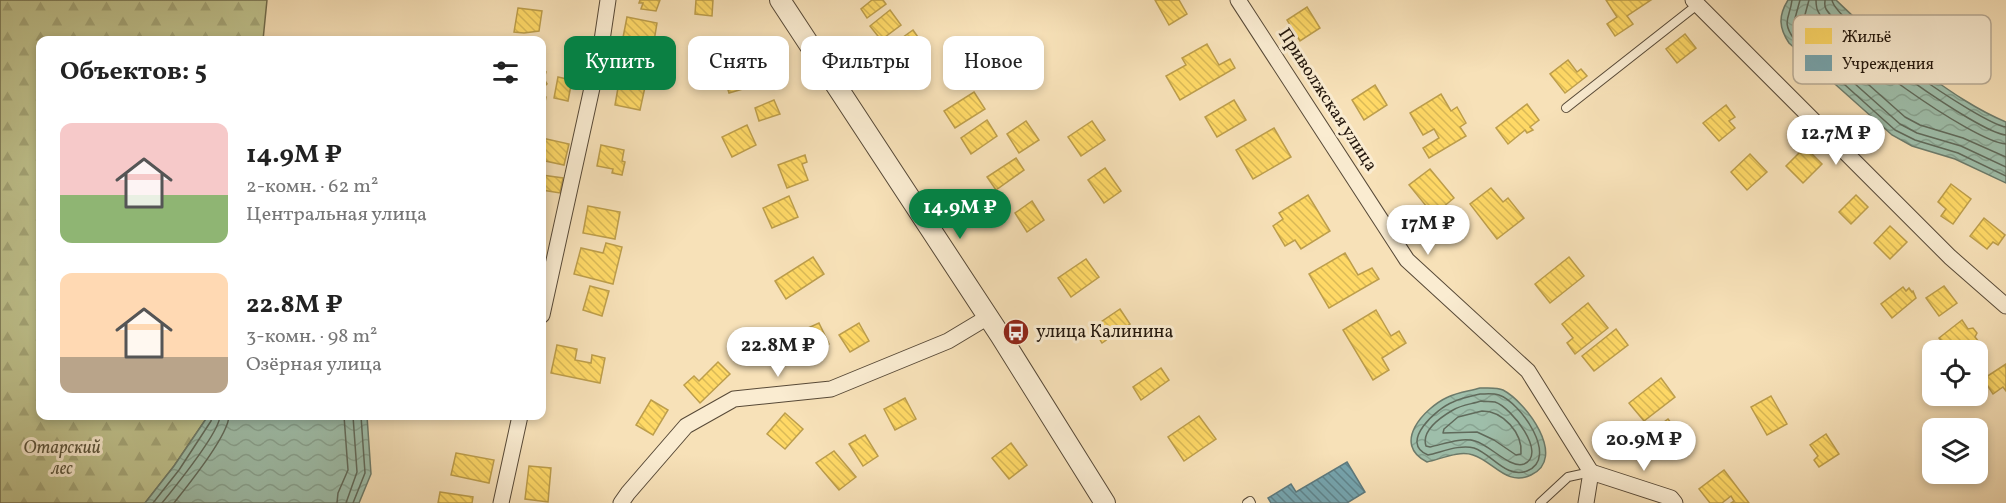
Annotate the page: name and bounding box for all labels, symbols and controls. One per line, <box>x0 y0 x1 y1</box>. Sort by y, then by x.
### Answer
legend <box>1793 15 1991 84</box>
street label: Приволжская улица <box>1271 23 1383 177</box>
text: Жильё <box>1842 27 1891 49</box>
chip: Купить <box>564 36 676 90</box>
chip: Снять <box>688 36 789 90</box>
chip: Фильтры <box>801 36 931 90</box>
chip: Новое <box>943 36 1044 90</box>
text: Объектов: 5 <box>60 54 207 90</box>
text: Учреждения <box>1842 54 1934 76</box>
icon: filters <box>489 56 522 89</box>
pin: 12.7M ₽ <box>1781 115 1891 166</box>
text: 12.7M ₽ <box>1801 120 1871 148</box>
text: 14.9M ₽ <box>246 137 342 173</box>
icon: home <box>108 147 180 219</box>
text: 2-комн. · 62 m² <box>246 173 378 201</box>
pin: 14.9M ₽ <box>905 189 1015 240</box>
text: 14.9M ₽ <box>923 194 997 222</box>
text: Центральная улица <box>246 201 427 229</box>
pin: 17M ₽ <box>1386 205 1470 256</box>
text: 17M ₽ <box>1401 210 1455 238</box>
text: 22.8M ₽ <box>246 287 343 323</box>
icon: home <box>108 297 180 369</box>
bus stop icon: улица Калинина <box>1001 317 1031 347</box>
place label: улица Калинина <box>1036 320 1174 345</box>
text: 3-комн. · 98 m² <box>246 323 378 351</box>
pin: 22.8M ₽ <box>723 327 833 378</box>
text: 22.8M ₽ <box>741 332 815 360</box>
map controls <box>1922 340 1988 484</box>
button: locate <box>1922 340 1988 406</box>
text: Озёрная улица <box>246 351 382 379</box>
button: layers <box>1922 418 1988 484</box>
pin: 20.9M ₽ <box>1589 421 1699 472</box>
text: 20.9M ₽ <box>1606 426 1682 454</box>
park label: Отарский лес <box>23 436 101 482</box>

